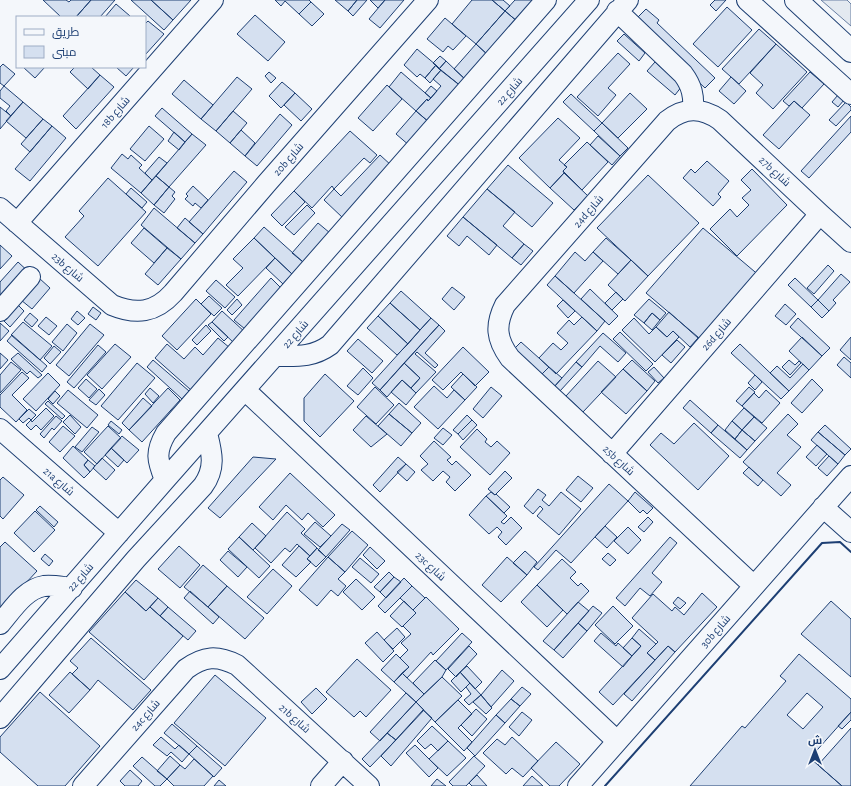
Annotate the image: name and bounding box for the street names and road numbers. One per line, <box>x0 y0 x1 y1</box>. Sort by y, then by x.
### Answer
street label: شارع 22 <box>494 75 526 109</box>
street label: 18b شارع <box>99 94 133 132</box>
street label: 20b شارع <box>271 141 307 179</box>
street label: 27b شارع <box>756 154 792 190</box>
street label: 24d شارع <box>571 193 607 231</box>
street label: 23b شارع <box>48 251 86 286</box>
street label: 26d شارع <box>699 316 735 354</box>
street label: شارع 22 <box>280 318 312 352</box>
street label: 25b شارع <box>600 443 636 479</box>
street label: 21a شارع <box>40 465 76 499</box>
street label: 23c شارع <box>412 550 448 584</box>
street label: شارع 22 <box>65 561 97 595</box>
street label: 30b شارع <box>698 613 734 651</box>
street label: 24c شارع <box>129 698 163 734</box>
street label: 21b شارع <box>276 702 312 737</box>

